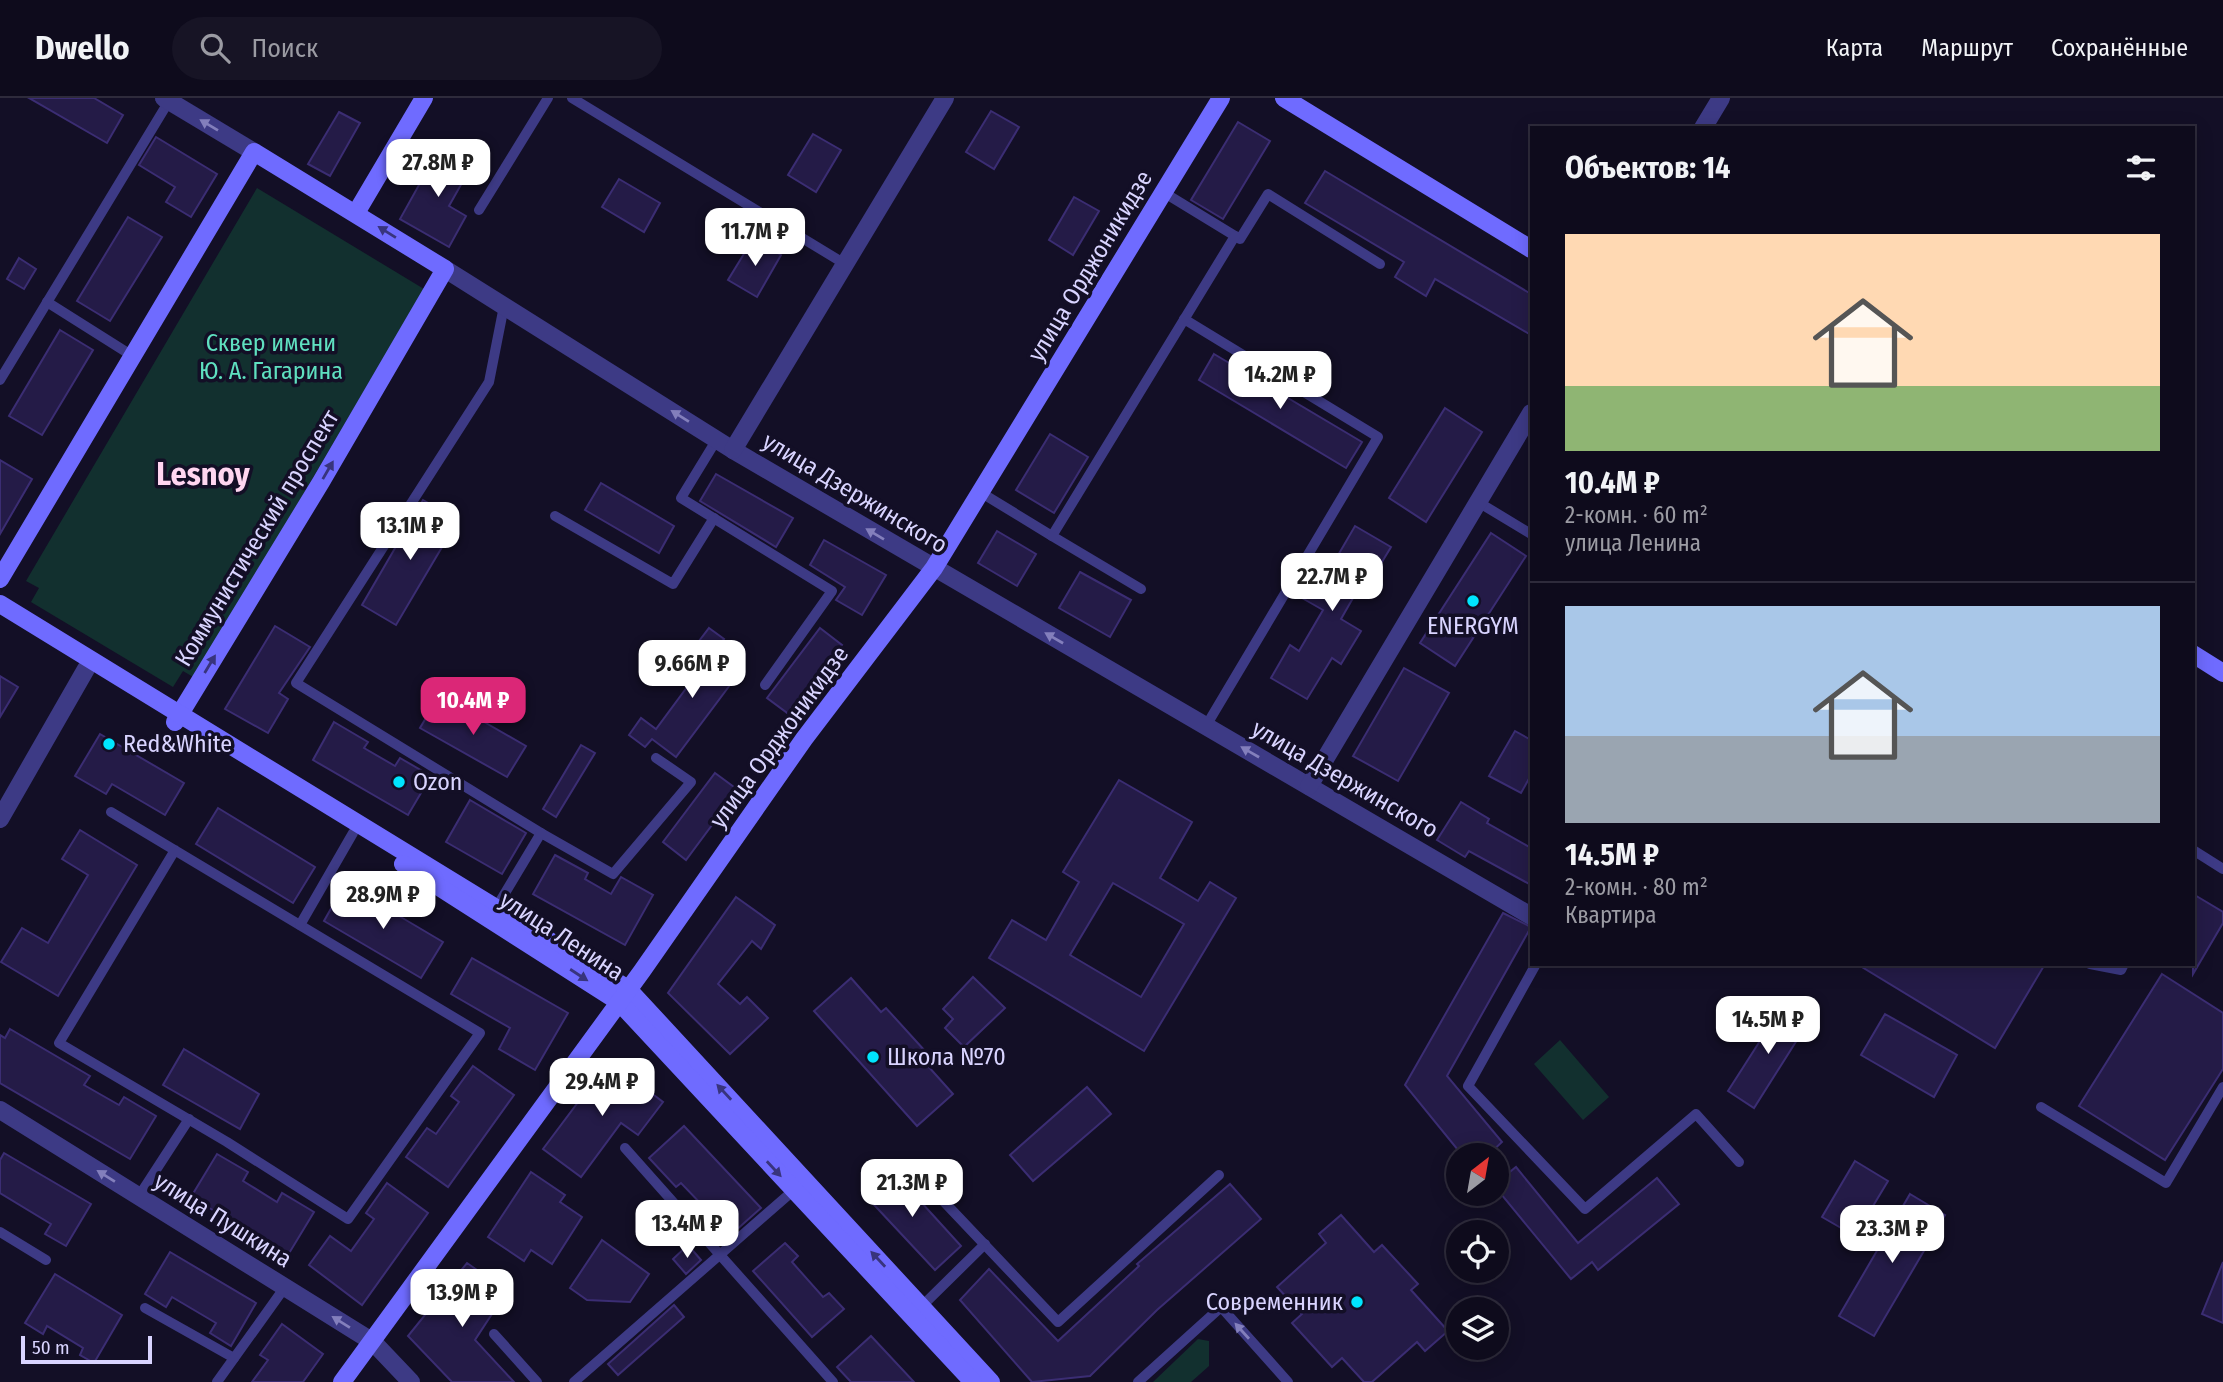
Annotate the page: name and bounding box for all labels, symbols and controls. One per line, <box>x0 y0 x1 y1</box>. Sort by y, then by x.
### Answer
search box <box>172 17 662 80</box>
text: Dwello <box>35 28 130 68</box>
icon: search <box>196 29 234 67</box>
text: Поиск <box>252 33 318 64</box>
text: Карта <box>1826 34 1883 62</box>
text: Маршрут <box>1921 34 2013 62</box>
text: Сохранённые <box>2051 34 2188 62</box>
one-way arrow <box>200 119 219 131</box>
pin: 27.8M ₽ <box>373 140 503 199</box>
text: 27.8M ₽ <box>402 148 474 176</box>
icon: filters <box>2122 149 2160 187</box>
text: Объектов: 14 <box>1565 150 1731 186</box>
street label: улица Орджоникидзе <box>1022 166 1158 366</box>
pin: 11.7M ₽ <box>690 208 820 268</box>
text: 11.7M ₽ <box>721 217 789 245</box>
one-way arrow <box>378 226 397 239</box>
icon: home <box>1800 280 1926 406</box>
park label: Сквер имени Ю. А. Гагарина <box>199 329 343 385</box>
pin: 14.2M ₽ <box>1215 352 1345 411</box>
text: 14.2M ₽ <box>1244 360 1316 388</box>
street label: Коммунистический проспект <box>169 405 345 671</box>
one-way arrow <box>671 410 690 423</box>
street label: улица Дзержинского <box>758 427 952 559</box>
district label: Lesnoy <box>156 455 250 493</box>
one-way arrow <box>322 460 334 479</box>
text: 10.4M ₽ <box>1565 465 1660 501</box>
text: 2-комн. · 60 m² <box>1565 501 1708 529</box>
pin: 13.1M ₽ <box>345 503 475 562</box>
text: 13.1M ₽ <box>376 511 444 539</box>
one-way arrow <box>865 528 885 540</box>
text: улица Ленина <box>1565 529 1701 557</box>
pin: 22.7M ₽ <box>1267 554 1397 613</box>
text: 22.7M ₽ <box>1297 562 1367 590</box>
marker: ENERGYM <box>1465 593 1481 609</box>
place label: ENERGYM <box>1427 612 1519 640</box>
one-way arrow <box>1044 631 1063 644</box>
pin: 9.66M ₽ <box>627 640 757 700</box>
street label: улица Орджоникидзе <box>704 641 854 833</box>
text: 9.66M ₽ <box>655 649 729 677</box>
icon: home <box>1800 652 1926 778</box>
one-way arrow <box>204 655 216 674</box>
pin: 10.4M ₽ <box>408 678 538 737</box>
text: 10.4M ₽ <box>437 686 509 714</box>
street label: улица Дзержинского <box>1247 714 1443 844</box>
place label: Red&White <box>123 730 232 758</box>
marker: Red&White <box>101 736 117 752</box>
one-way arrow <box>1241 746 1260 758</box>
place label: Ozon <box>413 768 462 796</box>
marker: Ozon <box>391 774 407 790</box>
text: 14.5M ₽ <box>1565 837 1659 873</box>
pin: 28.9M ₽ <box>318 872 448 931</box>
text: 2-комн. · 80 m² <box>1565 873 1708 901</box>
text: 28.9M ₽ <box>346 880 420 908</box>
street label: улица Ленина <box>495 886 629 986</box>
text: Квартира <box>1565 901 1657 929</box>
one-way arrow <box>569 968 589 981</box>
pin: 14.5M ₽ <box>1703 996 1833 1056</box>
text: 14.5M ₽ <box>1732 1005 1804 1033</box>
place label: Школа №70 <box>887 1043 1006 1071</box>
marker: Школа №70 <box>865 1049 881 1065</box>
pin: 29.4M ₽ <box>537 1058 667 1118</box>
text: 29.4M ₽ <box>566 1067 638 1095</box>
one-way arrow <box>717 1084 733 1101</box>
north arrow <box>1446 1143 1508 1206</box>
map controls <box>1446 1143 1509 1360</box>
one-way arrow <box>766 1160 782 1177</box>
pin: 21.3M ₽ <box>847 1160 977 1219</box>
street label: улица Пушкина <box>149 1167 297 1273</box>
text: 21.3M ₽ <box>877 1168 947 1196</box>
one-way arrow <box>96 1170 116 1183</box>
pin: 13.4M ₽ <box>622 1200 752 1260</box>
pin: 23.3M ₽ <box>1827 1206 1957 1265</box>
text: 13.4M ₽ <box>652 1209 722 1237</box>
text: 23.3M ₽ <box>1856 1214 1928 1242</box>
button: locate <box>1446 1220 1509 1283</box>
one-way arrow <box>871 1251 887 1268</box>
pin: 13.9M ₽ <box>397 1270 527 1329</box>
text: 13.9M ₽ <box>426 1278 498 1306</box>
place label: Современник <box>1206 1288 1344 1316</box>
marker: Современник <box>1349 1294 1365 1310</box>
button: layers <box>1446 1297 1509 1360</box>
one-way arrow <box>331 1315 351 1328</box>
one-way arrow <box>1235 1323 1251 1340</box>
scale bar <box>21 1333 152 1365</box>
text: 50 m <box>32 1336 70 1359</box>

